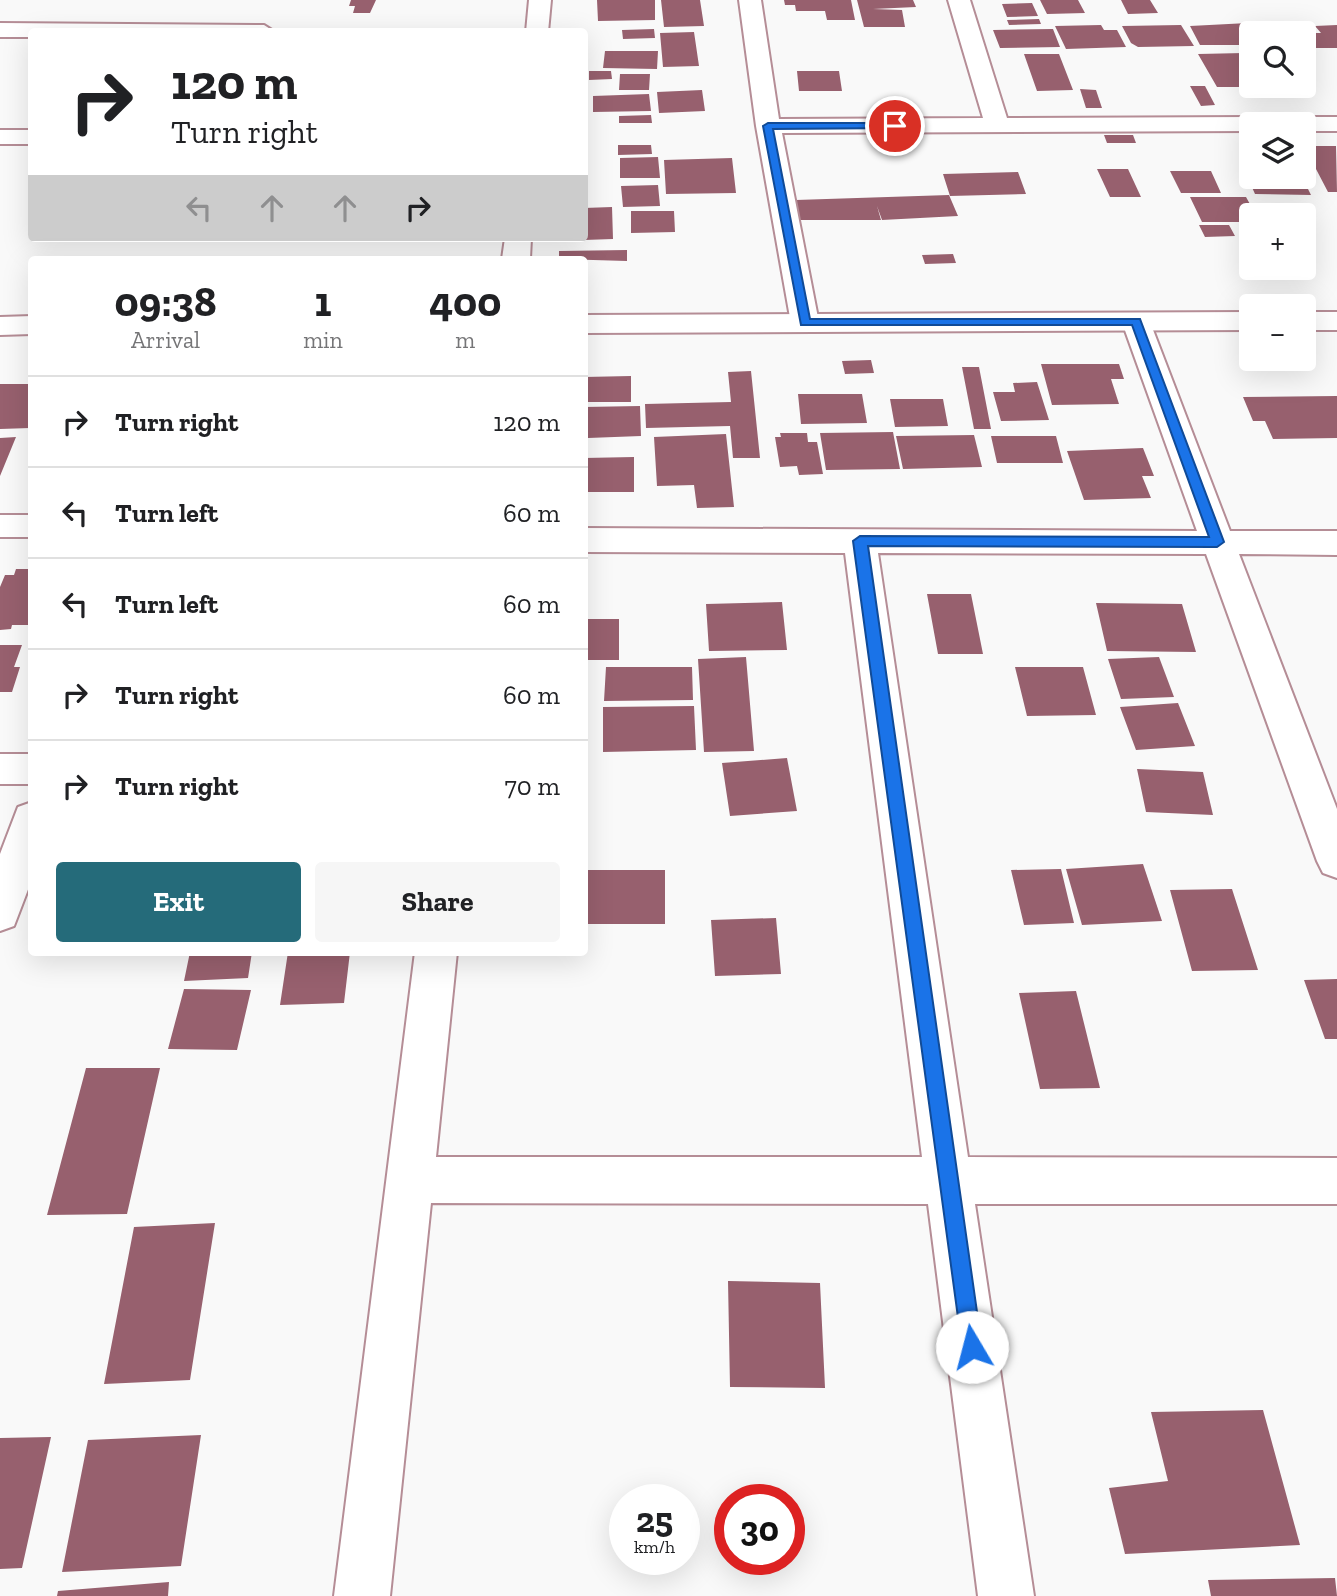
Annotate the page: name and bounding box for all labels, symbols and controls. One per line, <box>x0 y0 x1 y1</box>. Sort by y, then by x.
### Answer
map controls <box>1239 21 1316 371</box>
button: search <box>1239 21 1316 98</box>
text: 120 m <box>171 53 297 112</box>
icon: right <box>56 56 147 147</box>
pin <box>865 96 925 156</box>
icon: arrive <box>876 107 914 145</box>
button: layers <box>1239 112 1316 189</box>
text: Turn right <box>171 113 318 151</box>
icon: left <box>180 189 218 227</box>
icon: ahead <box>253 189 291 227</box>
icon: ahead <box>326 189 364 227</box>
icon: right <box>399 189 437 227</box>
button: + <box>1239 203 1316 280</box>
text: 09:38 <box>115 276 217 327</box>
text: 1 <box>314 276 331 327</box>
text: 400 <box>429 276 501 327</box>
button: − <box>1239 294 1316 371</box>
text: Arrival <box>131 326 200 354</box>
text: min <box>303 326 343 354</box>
text: m <box>455 326 475 354</box>
icon: right <box>56 403 94 441</box>
text: Turn right <box>115 406 238 438</box>
text: 120 m <box>493 406 560 438</box>
icon: left <box>56 494 94 532</box>
text: Turn left <box>115 497 218 529</box>
text: 60 m <box>503 497 560 529</box>
icon: left <box>56 585 94 623</box>
text: Turn left <box>115 588 218 620</box>
text: 60 m <box>503 588 560 620</box>
icon: right <box>56 676 94 714</box>
text: Turn right <box>115 679 238 711</box>
text: 60 m <box>503 679 560 711</box>
icon: right <box>56 767 94 805</box>
text: Turn right <box>115 770 238 802</box>
text: 70 m <box>504 770 560 802</box>
button: Exit <box>56 862 301 942</box>
button: Share <box>315 862 560 942</box>
position arrow <box>935 1310 1009 1384</box>
speed limit sign: 30 <box>714 1484 805 1575</box>
text: 25 <box>636 1499 673 1541</box>
text: km/h <box>634 1536 675 1558</box>

